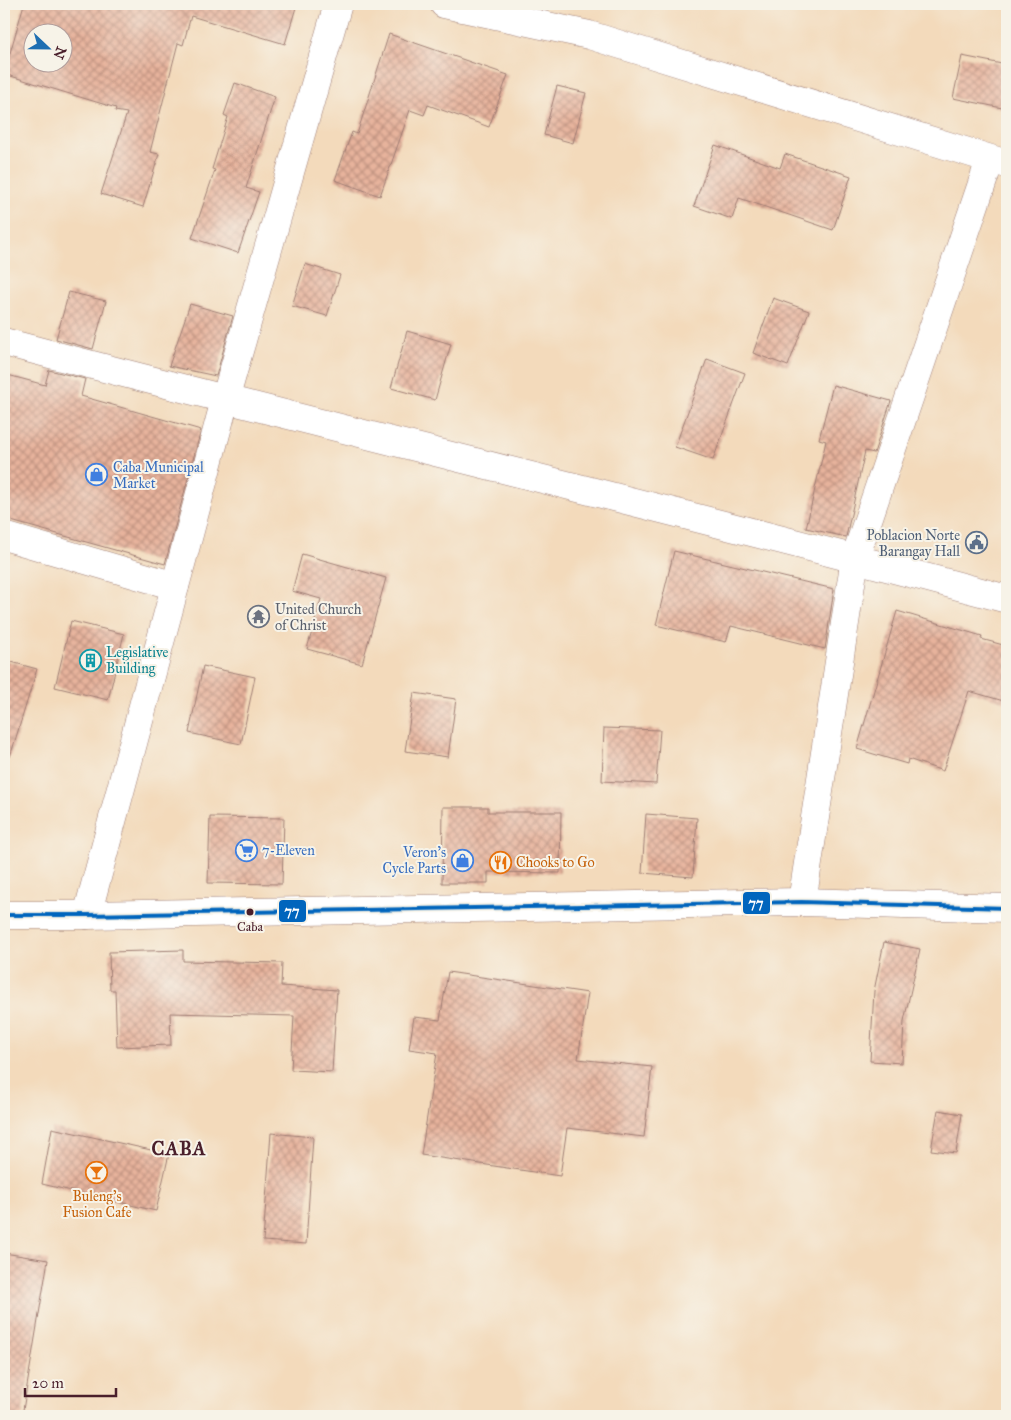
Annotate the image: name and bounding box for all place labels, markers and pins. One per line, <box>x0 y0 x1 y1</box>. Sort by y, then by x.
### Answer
place label: Caba Municipal Market <box>113 459 204 492</box>
shop icon: Caba Municipal Market <box>85 463 109 487</box>
place label: Poblacion Norte Barangay Hall <box>867 527 960 560</box>
public building icon: Poblacion Norte Barangay Hall <box>964 531 988 555</box>
place label: United Church of Christ <box>275 601 362 634</box>
temple icon: United Church of Christ <box>247 605 271 629</box>
place label: Legislative Building <box>106 644 169 677</box>
building icon: Legislative Building <box>78 648 102 672</box>
supermarket icon: 7-Eleven <box>234 838 258 862</box>
place label: 7-Eleven <box>262 842 315 859</box>
place label: Veron's Cycle Parts <box>383 844 446 877</box>
shop icon: Veron's Cycle Parts <box>450 848 474 872</box>
restaurant icon: Chooks to Go <box>488 850 512 874</box>
place label: Chooks to Go <box>516 854 595 871</box>
marker: Caba <box>245 907 255 917</box>
place label: Caba <box>237 919 264 935</box>
bar icon: Buleng's Fusion Cafe <box>85 1161 109 1185</box>
place label: Buleng's Fusion Cafe <box>63 1188 132 1221</box>

